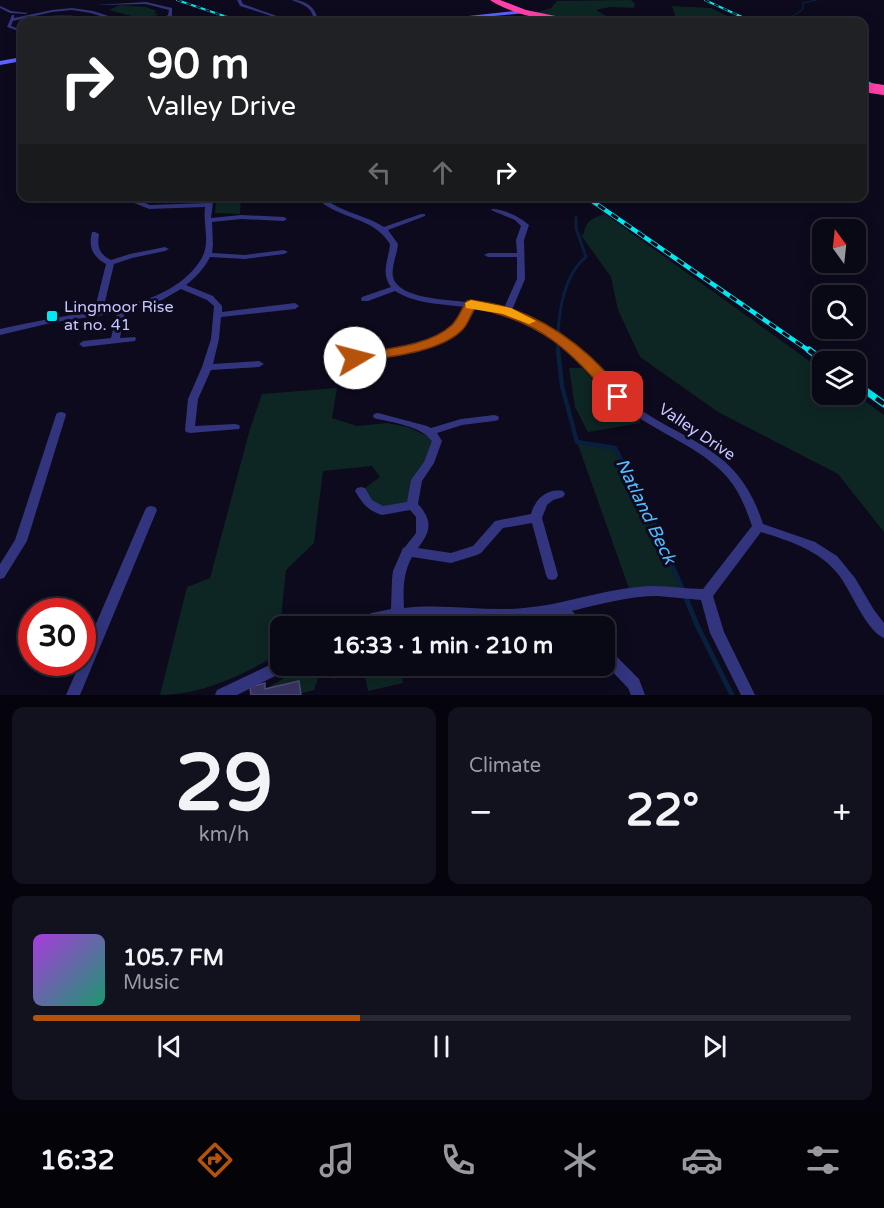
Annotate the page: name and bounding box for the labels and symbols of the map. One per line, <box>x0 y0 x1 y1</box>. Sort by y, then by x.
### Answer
north arrow <box>812 219 866 273</box>
place label: Lingmoor Rise at no. 41 <box>64 297 174 335</box>
marker: Lingmoor Rise at no. 41 <box>45 309 59 323</box>
position arrow <box>323 326 387 390</box>
pin <box>592 371 643 422</box>
street label: Valley Drive <box>655 399 739 465</box>
water label: Natland Beck <box>611 455 682 568</box>
speed limit sign: 30 <box>18 598 96 676</box>

